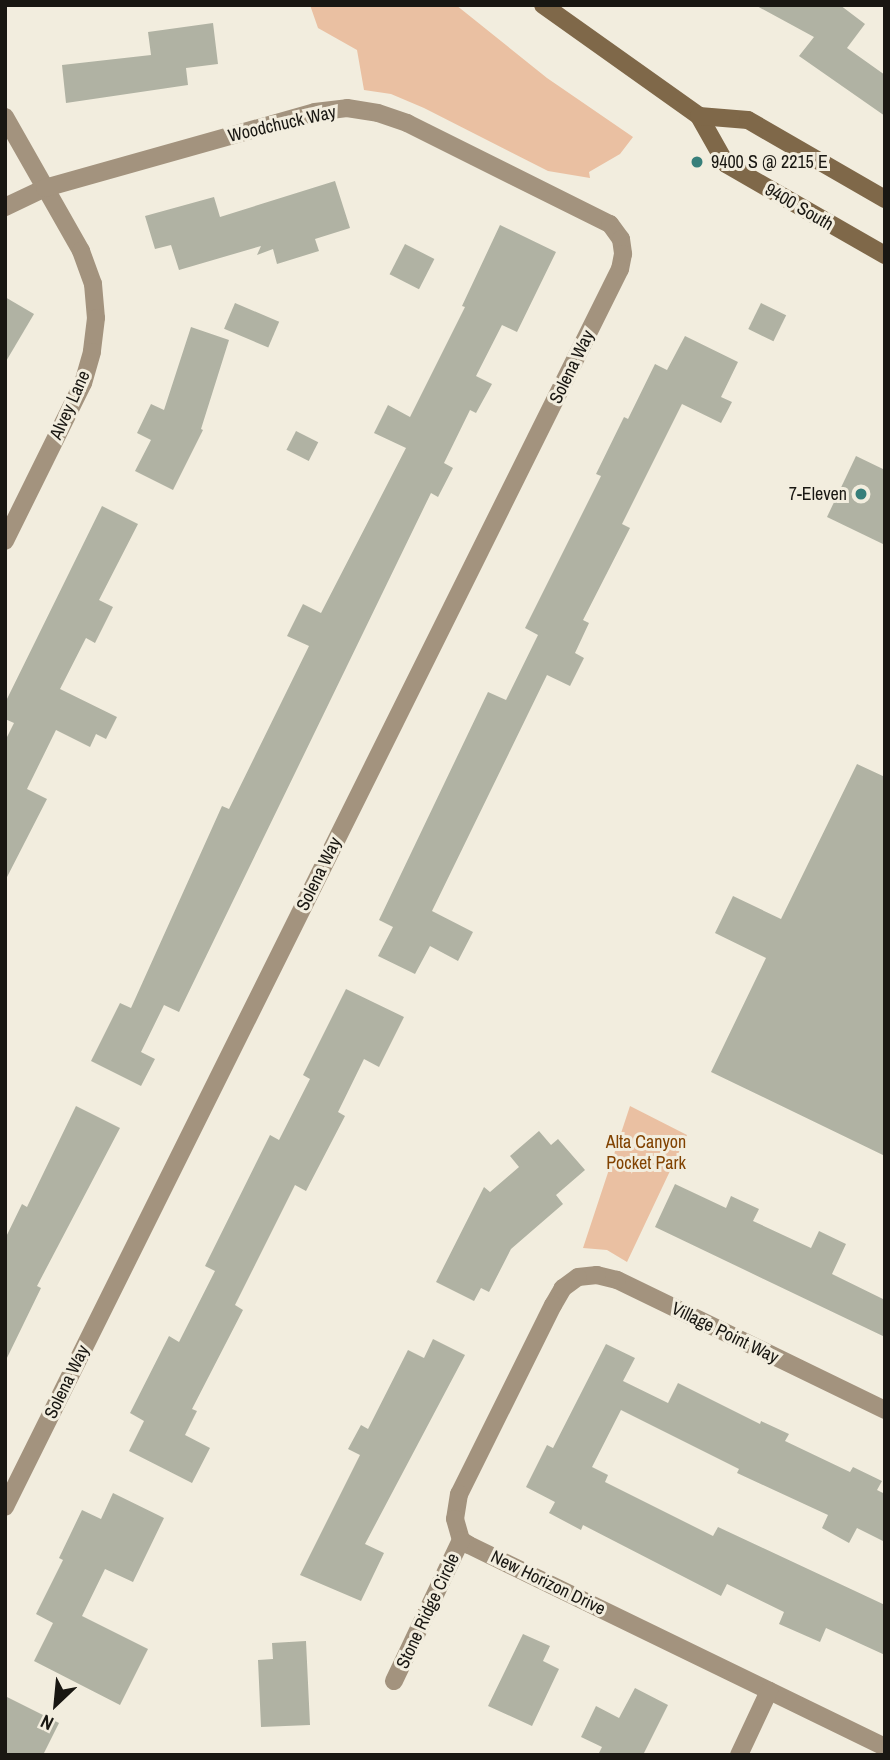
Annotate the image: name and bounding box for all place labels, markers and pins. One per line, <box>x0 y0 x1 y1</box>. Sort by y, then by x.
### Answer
place label: 9400 S @ 2215 E <box>711 151 828 173</box>
marker: 9400 S @ 2215 E <box>689 154 705 170</box>
place label: 7-Eleven <box>789 483 847 505</box>
marker: 7-Eleven <box>853 486 869 502</box>

